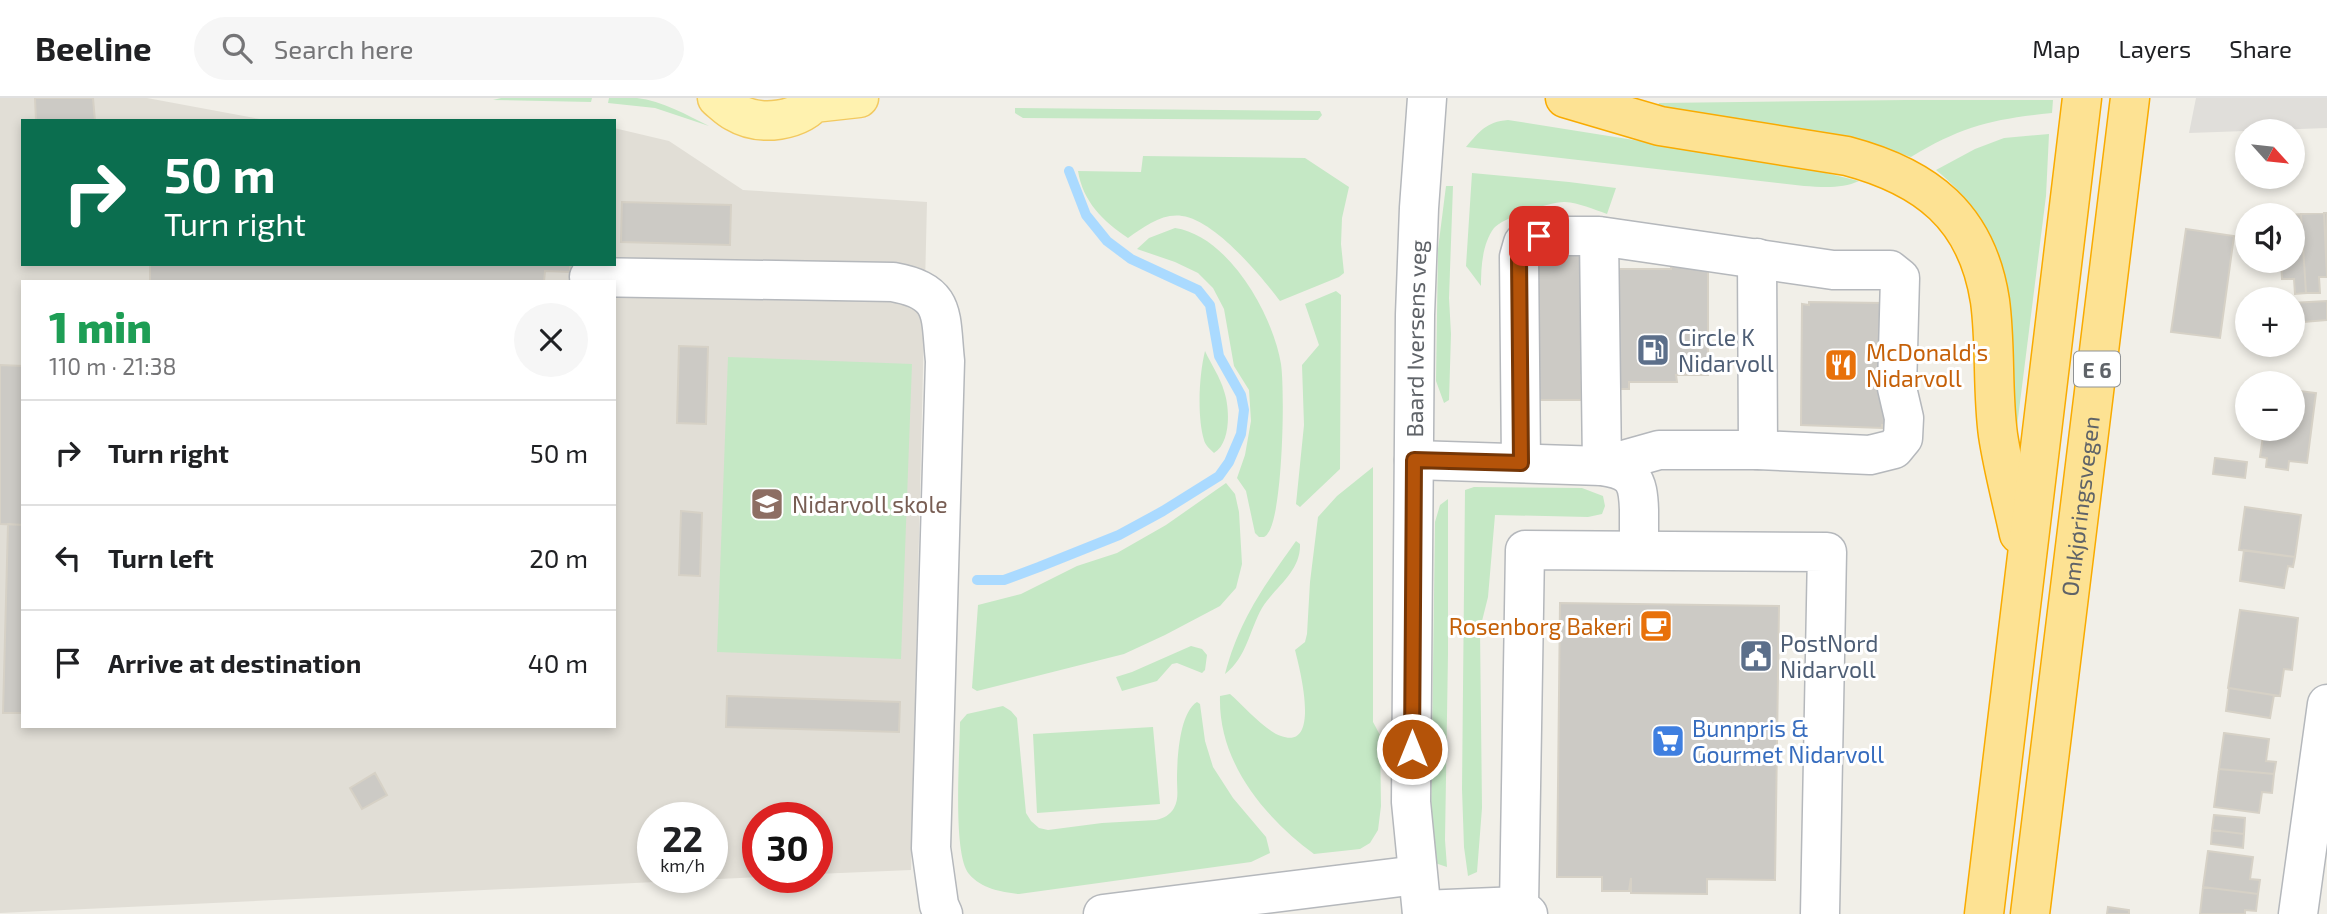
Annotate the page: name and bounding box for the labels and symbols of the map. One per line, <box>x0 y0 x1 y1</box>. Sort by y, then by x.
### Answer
north arrow <box>2235 119 2305 189</box>
pin <box>1509 206 1569 266</box>
street label: Baard Iversens veg <box>1400 239 1432 437</box>
place label: Circle K Nidarvoll <box>1678 323 1774 377</box>
fuel station icon: Circle K Nidarvoll <box>1634 331 1672 369</box>
place label: McDonald's Nidarvoll <box>1866 338 1988 392</box>
restaurant icon: McDonald's Nidarvoll <box>1822 346 1860 384</box>
road number: E 6 <box>2074 352 2120 386</box>
street label: Omkjøringsvegen <box>2055 414 2105 598</box>
school or university icon: Nidarvoll skole <box>748 485 786 523</box>
place label: Nidarvoll skole <box>792 490 948 518</box>
cafe icon: Rosenborg Bakeri <box>1637 607 1675 645</box>
place label: Rosenborg Bakeri <box>1449 612 1632 640</box>
place label: PostNord Nidarvoll <box>1780 629 1878 683</box>
public building icon: PostNord Nidarvoll <box>1737 637 1775 675</box>
position arrow <box>1375 712 1449 786</box>
place label: Bunnpris & Gourmet Nidarvoll <box>1692 714 1884 768</box>
supermarket icon: Bunnpris & Gourmet Nidarvoll <box>1649 722 1687 760</box>
speed limit sign: 30 <box>742 802 833 893</box>

